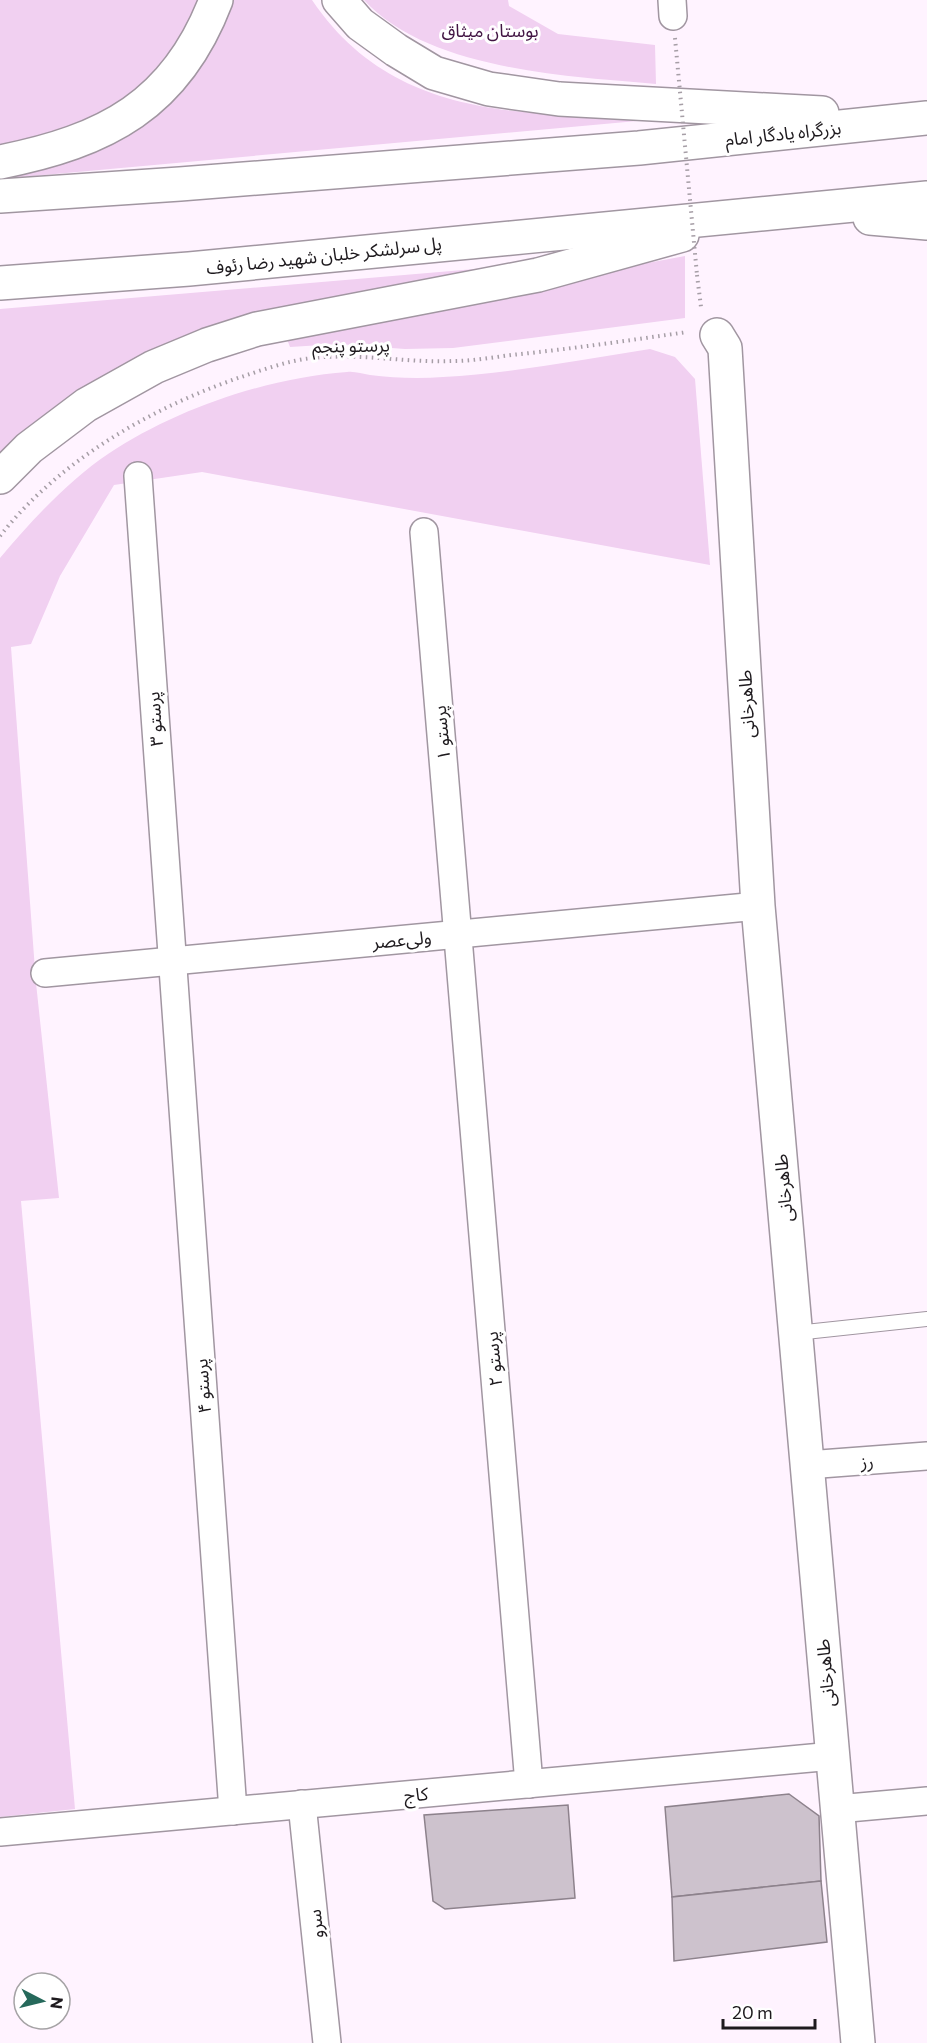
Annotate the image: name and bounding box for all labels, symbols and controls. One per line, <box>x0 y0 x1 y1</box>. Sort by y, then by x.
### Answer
park label: بوستان میثاق <box>441 19 539 42</box>
street label: بزرگراه یادگار امام <box>724 116 843 154</box>
street label: پل سرلشکر خلبان شهید رضا رئوف <box>205 232 443 279</box>
street label: پرستو پنجم <box>312 333 390 360</box>
street label: طاهرخانی <box>733 669 760 739</box>
street label: پرستو ۳ <box>141 691 168 747</box>
street label: پرستو ۱ <box>428 705 455 761</box>
street label: ولی‌عصر <box>371 925 433 954</box>
street label: طاهرخانی <box>769 1153 798 1223</box>
street label: پرستو ۲ <box>480 1331 507 1387</box>
street label: پرستو ۴ <box>189 1358 216 1414</box>
street label: رز <box>859 1450 874 1474</box>
street label: طاهرخانی <box>811 1638 840 1708</box>
street label: کاج <box>403 1782 430 1809</box>
street label: سرو <box>303 1908 328 1940</box>
north arrow <box>12 1971 72 2031</box>
scale bar <box>723 1992 814 2030</box>
text: N <box>47 1996 68 2010</box>
text: 20 m <box>732 2001 773 2023</box>

